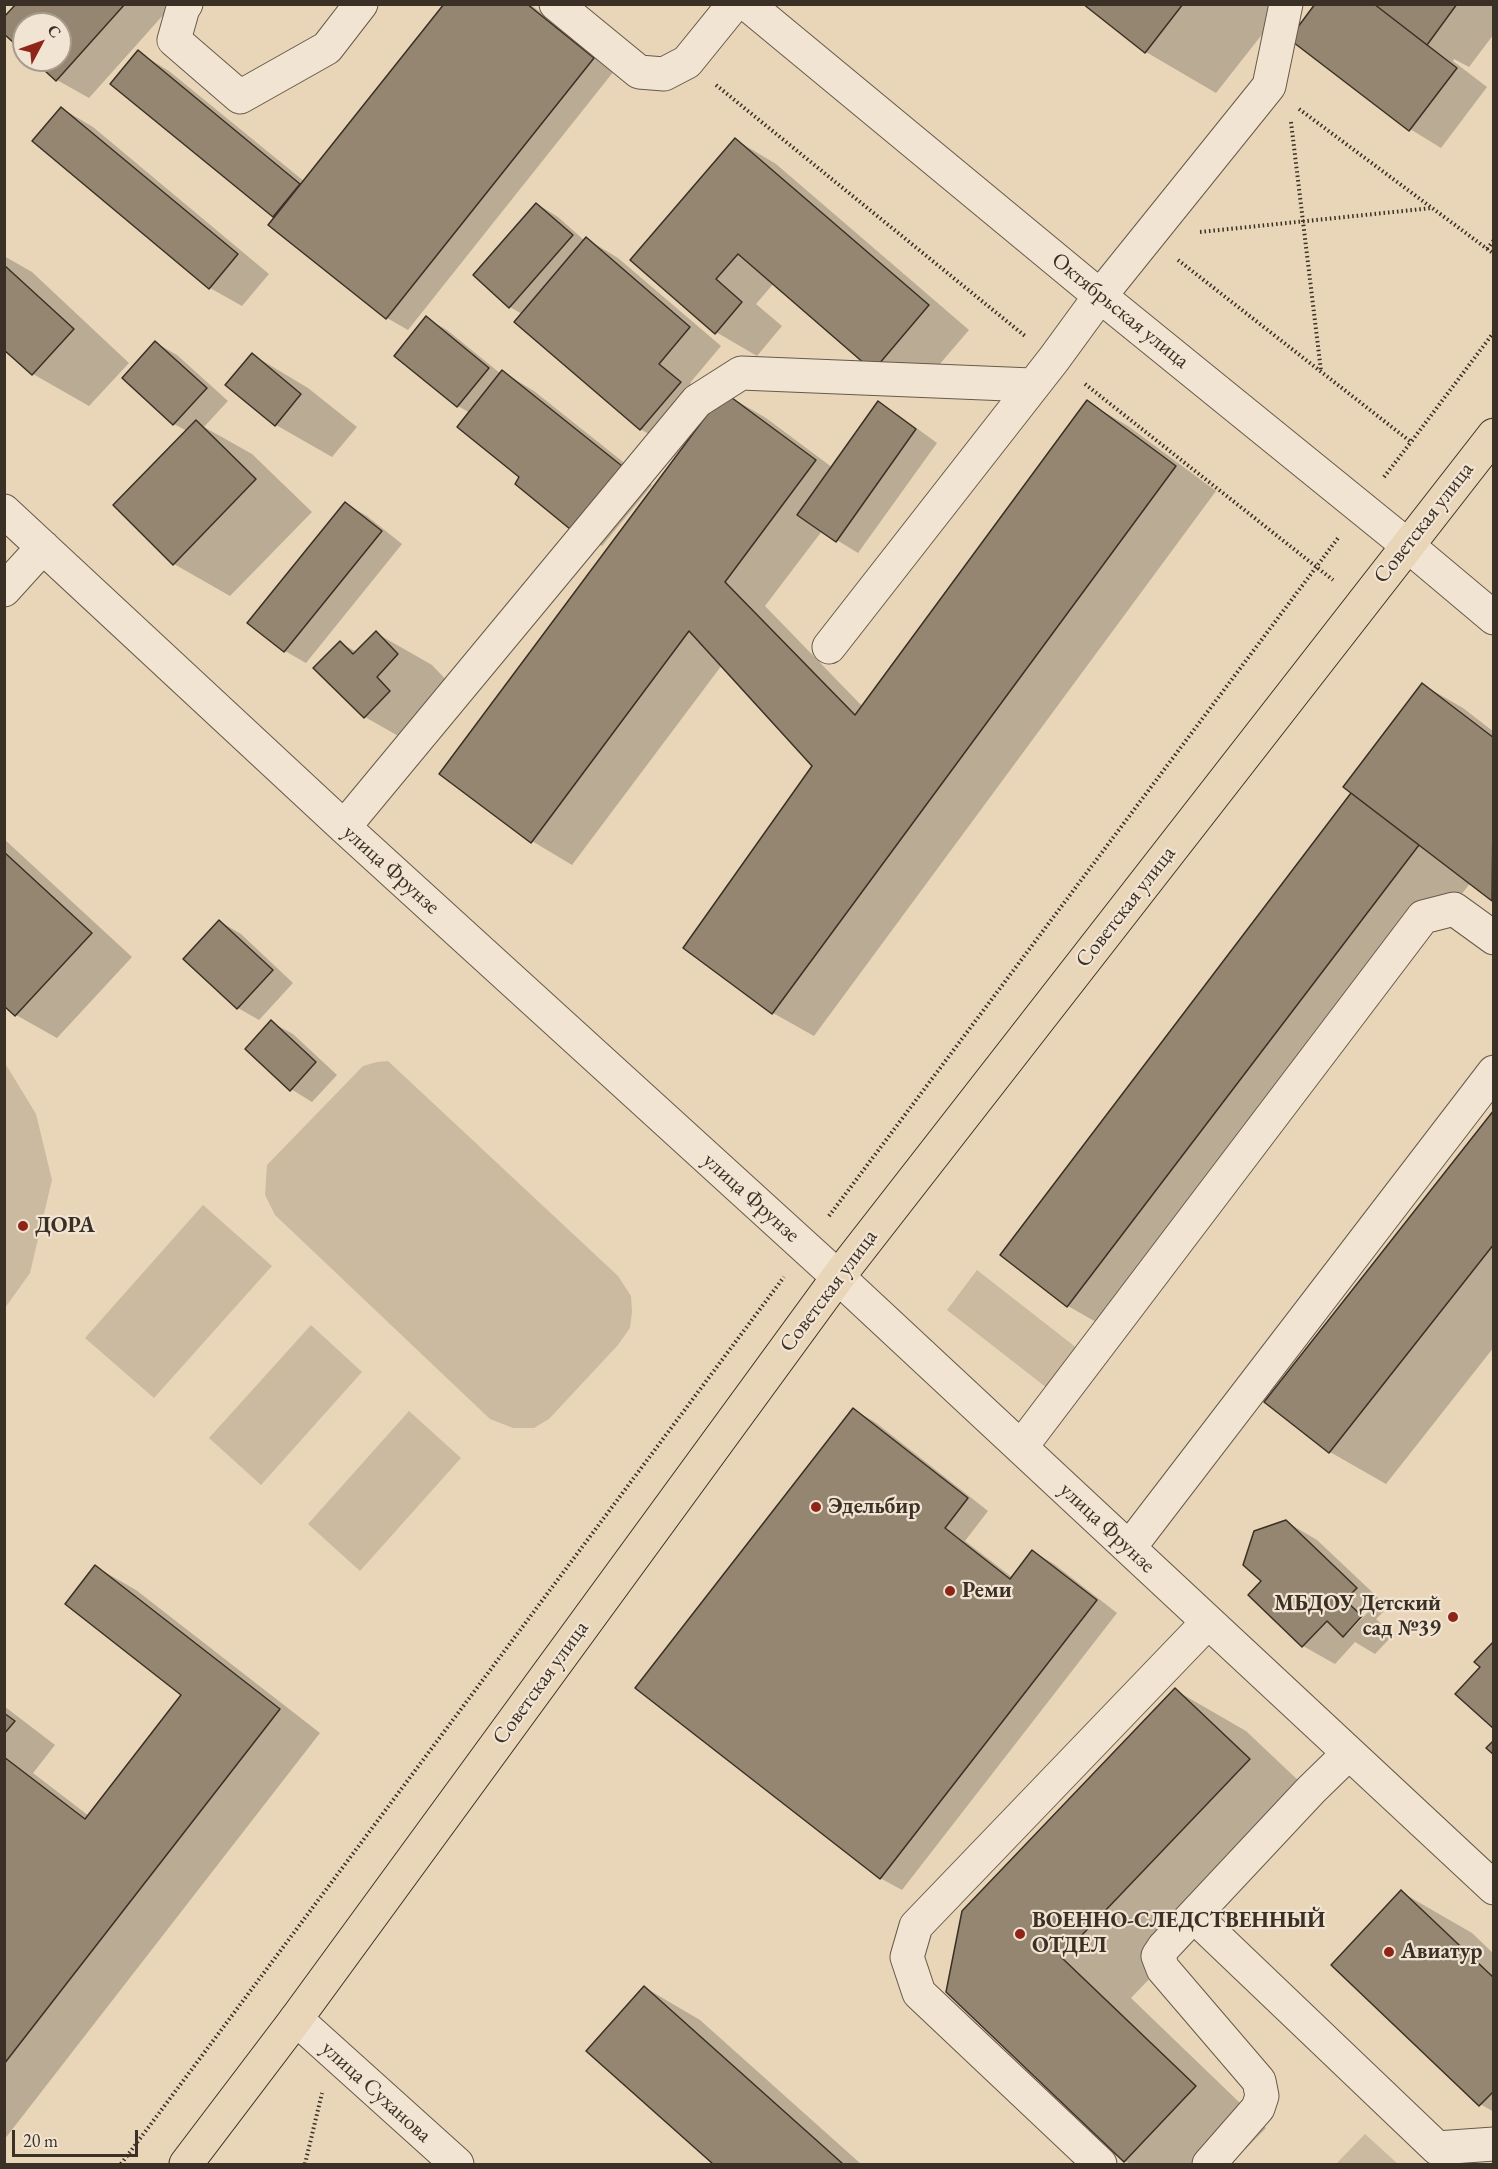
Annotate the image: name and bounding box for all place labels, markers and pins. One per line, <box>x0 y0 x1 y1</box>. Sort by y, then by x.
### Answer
place label: ДОРА <box>35 1213 95 1239</box>
marker: ДОРА <box>16 1219 30 1233</box>
place label: Эдельбир <box>828 1494 920 1520</box>
marker: Эдельбир <box>809 1500 823 1514</box>
place label: Реми <box>962 1578 1012 1604</box>
marker: Реми <box>943 1584 957 1598</box>
place label: МБДОУ Детский сад №39 <box>1274 1591 1441 1642</box>
marker: МБДОУ Детский сад №39 <box>1446 1610 1460 1624</box>
place label: ВОЕННО-СЛЕДСТВЕННЫЙ ОТДЕЛ <box>1032 1908 1325 1960</box>
marker: ВОЕННО-СЛЕДСТВЕННЫЙ ОТДЕЛ <box>1013 1927 1027 1941</box>
place label: Авиатур <box>1401 1939 1482 1965</box>
marker: Авиатур <box>1382 1945 1396 1959</box>

